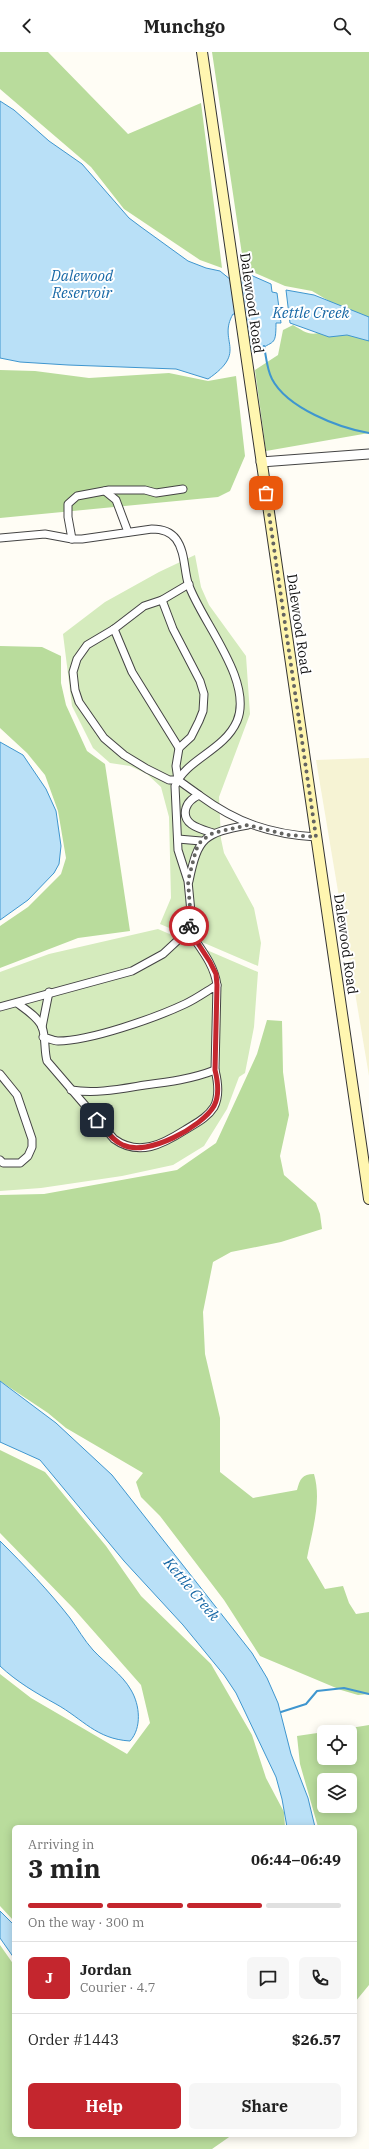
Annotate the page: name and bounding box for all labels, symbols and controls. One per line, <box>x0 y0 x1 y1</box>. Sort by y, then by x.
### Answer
icon: back <box>16 15 38 37</box>
text: Munchgo <box>144 15 225 38</box>
icon: search <box>331 15 353 37</box>
street label: Dalewood Road <box>236 252 268 355</box>
water label: Dalewood Reservoir <box>50 266 114 302</box>
water label: Kettle Creek <box>271 303 350 322</box>
pin <box>249 476 283 510</box>
icon: bag <box>255 482 277 504</box>
street label: Dalewood Road <box>283 573 315 676</box>
street label: Dalewood Road <box>330 893 362 996</box>
courier <box>169 906 209 946</box>
icon: bike <box>178 915 200 937</box>
pin <box>80 1103 114 1137</box>
icon: home <box>86 1109 108 1131</box>
water label: Kettle Creek <box>159 1553 224 1625</box>
map controls <box>317 1725 357 1813</box>
button: locate <box>317 1725 357 1765</box>
button: layers <box>317 1773 357 1813</box>
text: Arriving in <box>28 1836 94 1853</box>
text: 06:44–06:49 <box>251 1850 341 1869</box>
text: 3 min <box>28 1851 101 1885</box>
text: On the way · 300 m <box>28 1914 144 1931</box>
button: chat <box>247 1957 289 1999</box>
button: phone <box>299 1957 341 1999</box>
text: Jordan <box>80 1960 132 1979</box>
text: J <box>45 1968 53 1987</box>
text: Courier · 4.7 <box>80 1979 156 1996</box>
text: Order #1443 <box>28 2030 119 2049</box>
text: $26.57 <box>292 2030 341 2049</box>
button: Help <box>28 2083 181 2129</box>
button: Share <box>189 2083 341 2129</box>

